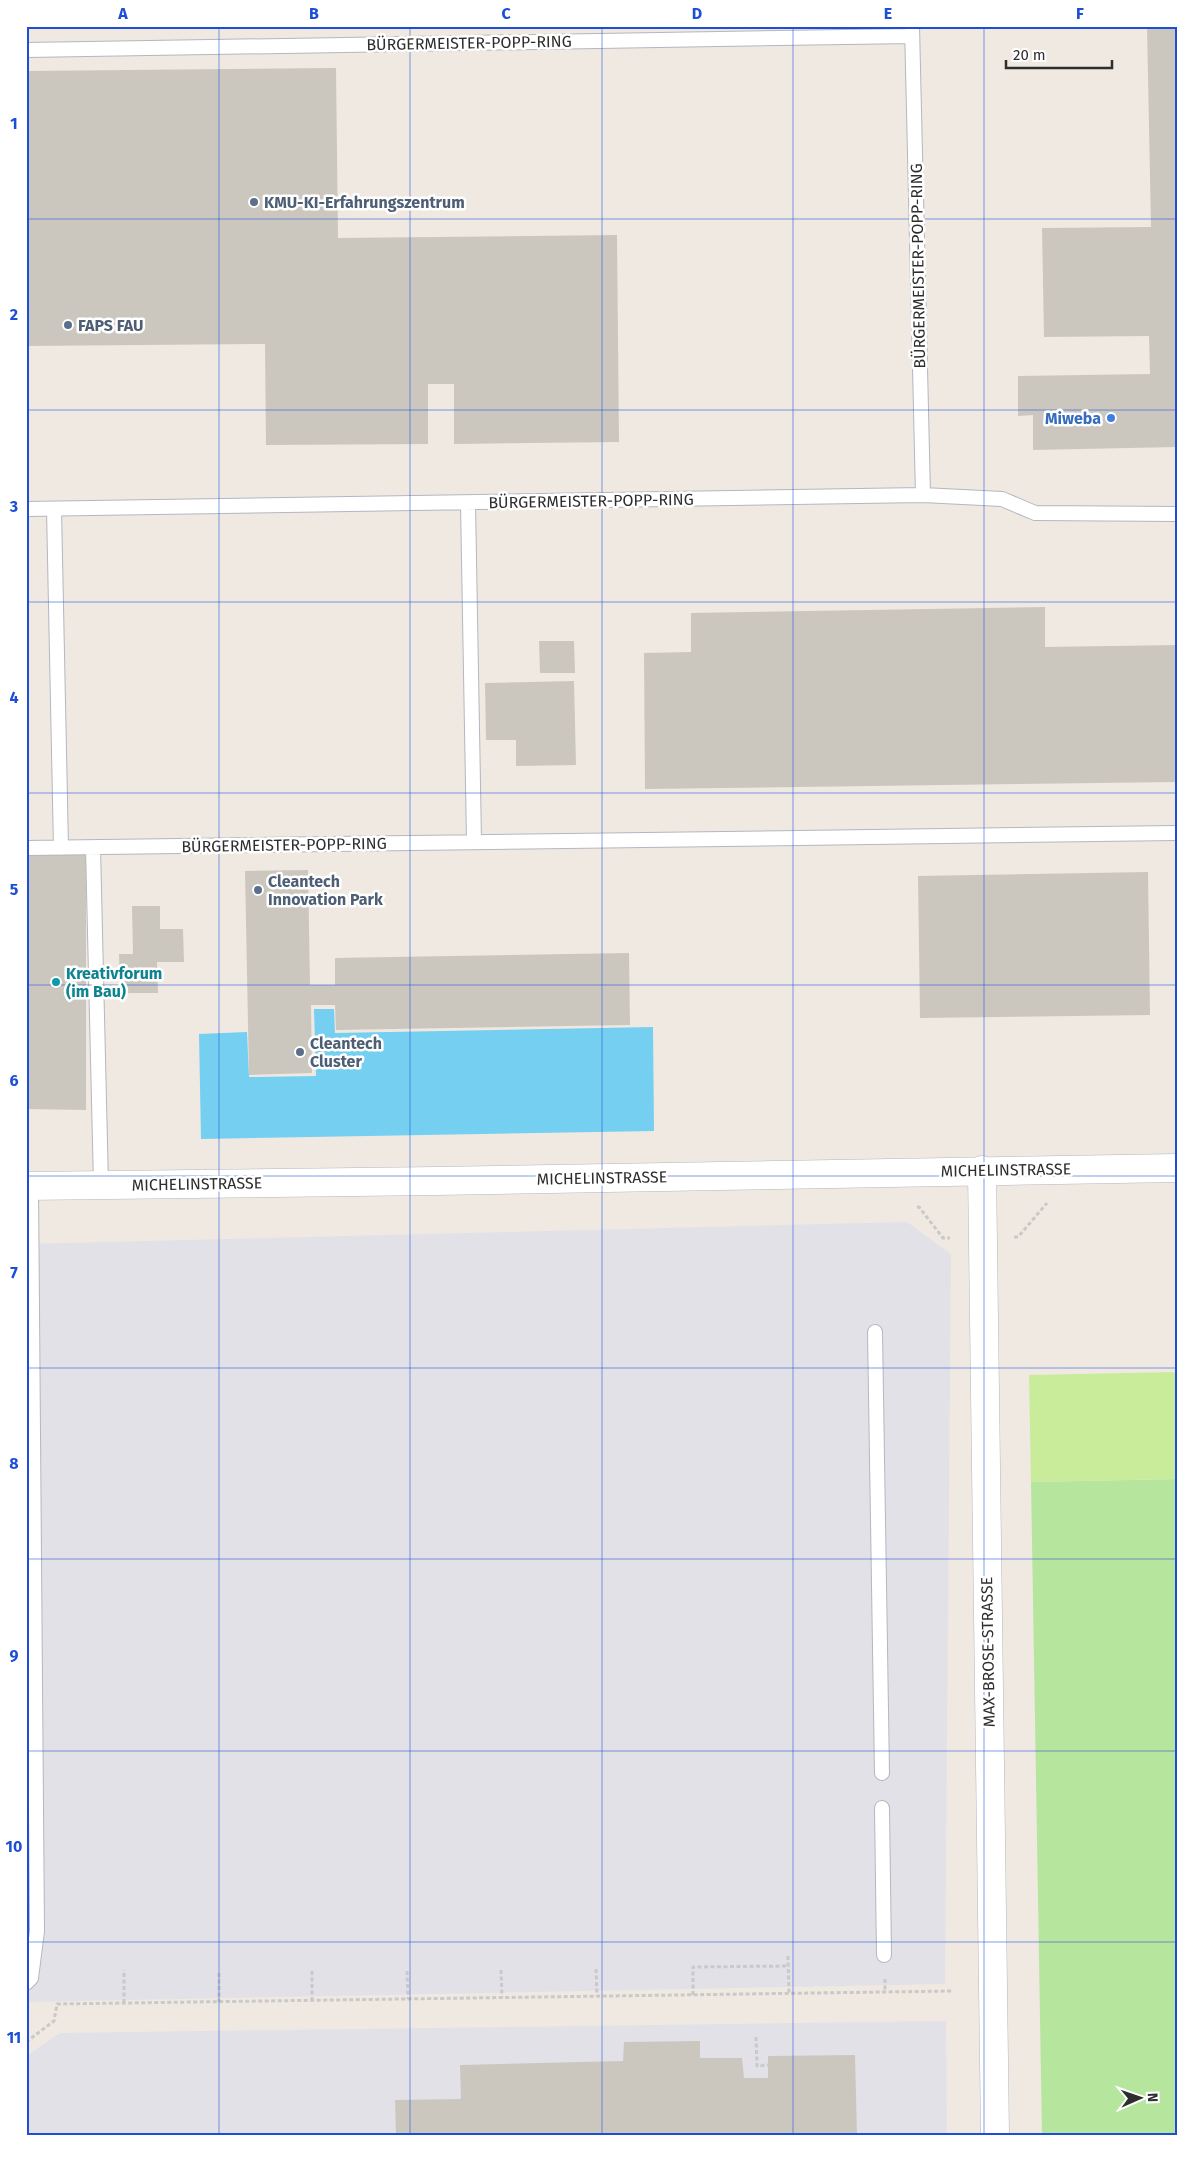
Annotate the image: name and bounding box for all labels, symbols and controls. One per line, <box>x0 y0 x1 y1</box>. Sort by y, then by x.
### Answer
text: A <box>117 4 128 23</box>
text: B <box>309 4 319 23</box>
text: C <box>501 4 511 23</box>
text: D <box>692 4 702 23</box>
text: E <box>884 4 892 23</box>
text: F <box>1076 4 1084 23</box>
street label: BÜRGERMEISTER-POPP-RING <box>366 32 572 54</box>
scale bar <box>1006 38 1112 70</box>
text: 20 m <box>1013 46 1046 64</box>
text: 1 <box>10 114 18 133</box>
street label: BÜRGERMEISTER-POPP-RING <box>907 163 929 369</box>
place label: KMU-KI-Erfahrungszentrum <box>264 193 465 212</box>
marker: KMU-KI-Erfahrungszentrum <box>248 196 260 208</box>
text: 2 <box>10 305 18 324</box>
place label: FAPS FAU <box>78 316 143 335</box>
marker: FAPS FAU <box>62 319 74 331</box>
place label: Miweba <box>1045 409 1101 428</box>
marker: Miweba <box>1105 412 1117 424</box>
street label: BÜRGERMEISTER-POPP-RING <box>488 490 694 512</box>
text: 3 <box>9 497 18 516</box>
text: 4 <box>9 688 19 707</box>
street label: BÜRGERMEISTER-POPP-RING <box>181 834 387 856</box>
place label: Cleantech Innovation Park <box>268 872 383 909</box>
text: 5 <box>10 880 19 899</box>
marker: Cleantech Innovation Park <box>252 884 264 896</box>
place label: Kreativforum (im Bau) <box>66 964 162 1001</box>
marker: Kreativforum (im Bau) <box>50 976 62 988</box>
place label: Cleantech Cluster <box>310 1034 382 1071</box>
marker: Cleantech Cluster <box>294 1046 306 1058</box>
text: 6 <box>9 1071 19 1090</box>
street label: MICHELINSTRASSE <box>941 1159 1071 1181</box>
street label: MICHELINSTRASSE <box>537 1167 667 1189</box>
street label: MICHELINSTRASSE <box>132 1173 262 1195</box>
text: 7 <box>10 1263 18 1282</box>
text: 8 <box>9 1454 19 1473</box>
street label: MAX-BROSE-STRASSE <box>977 1577 999 1727</box>
text: 9 <box>10 1646 19 1665</box>
text: 10 <box>6 1837 22 1856</box>
text: 11 <box>7 2028 21 2047</box>
north arrow <box>1116 2074 1166 2124</box>
text: N <box>1144 2093 1161 2103</box>

